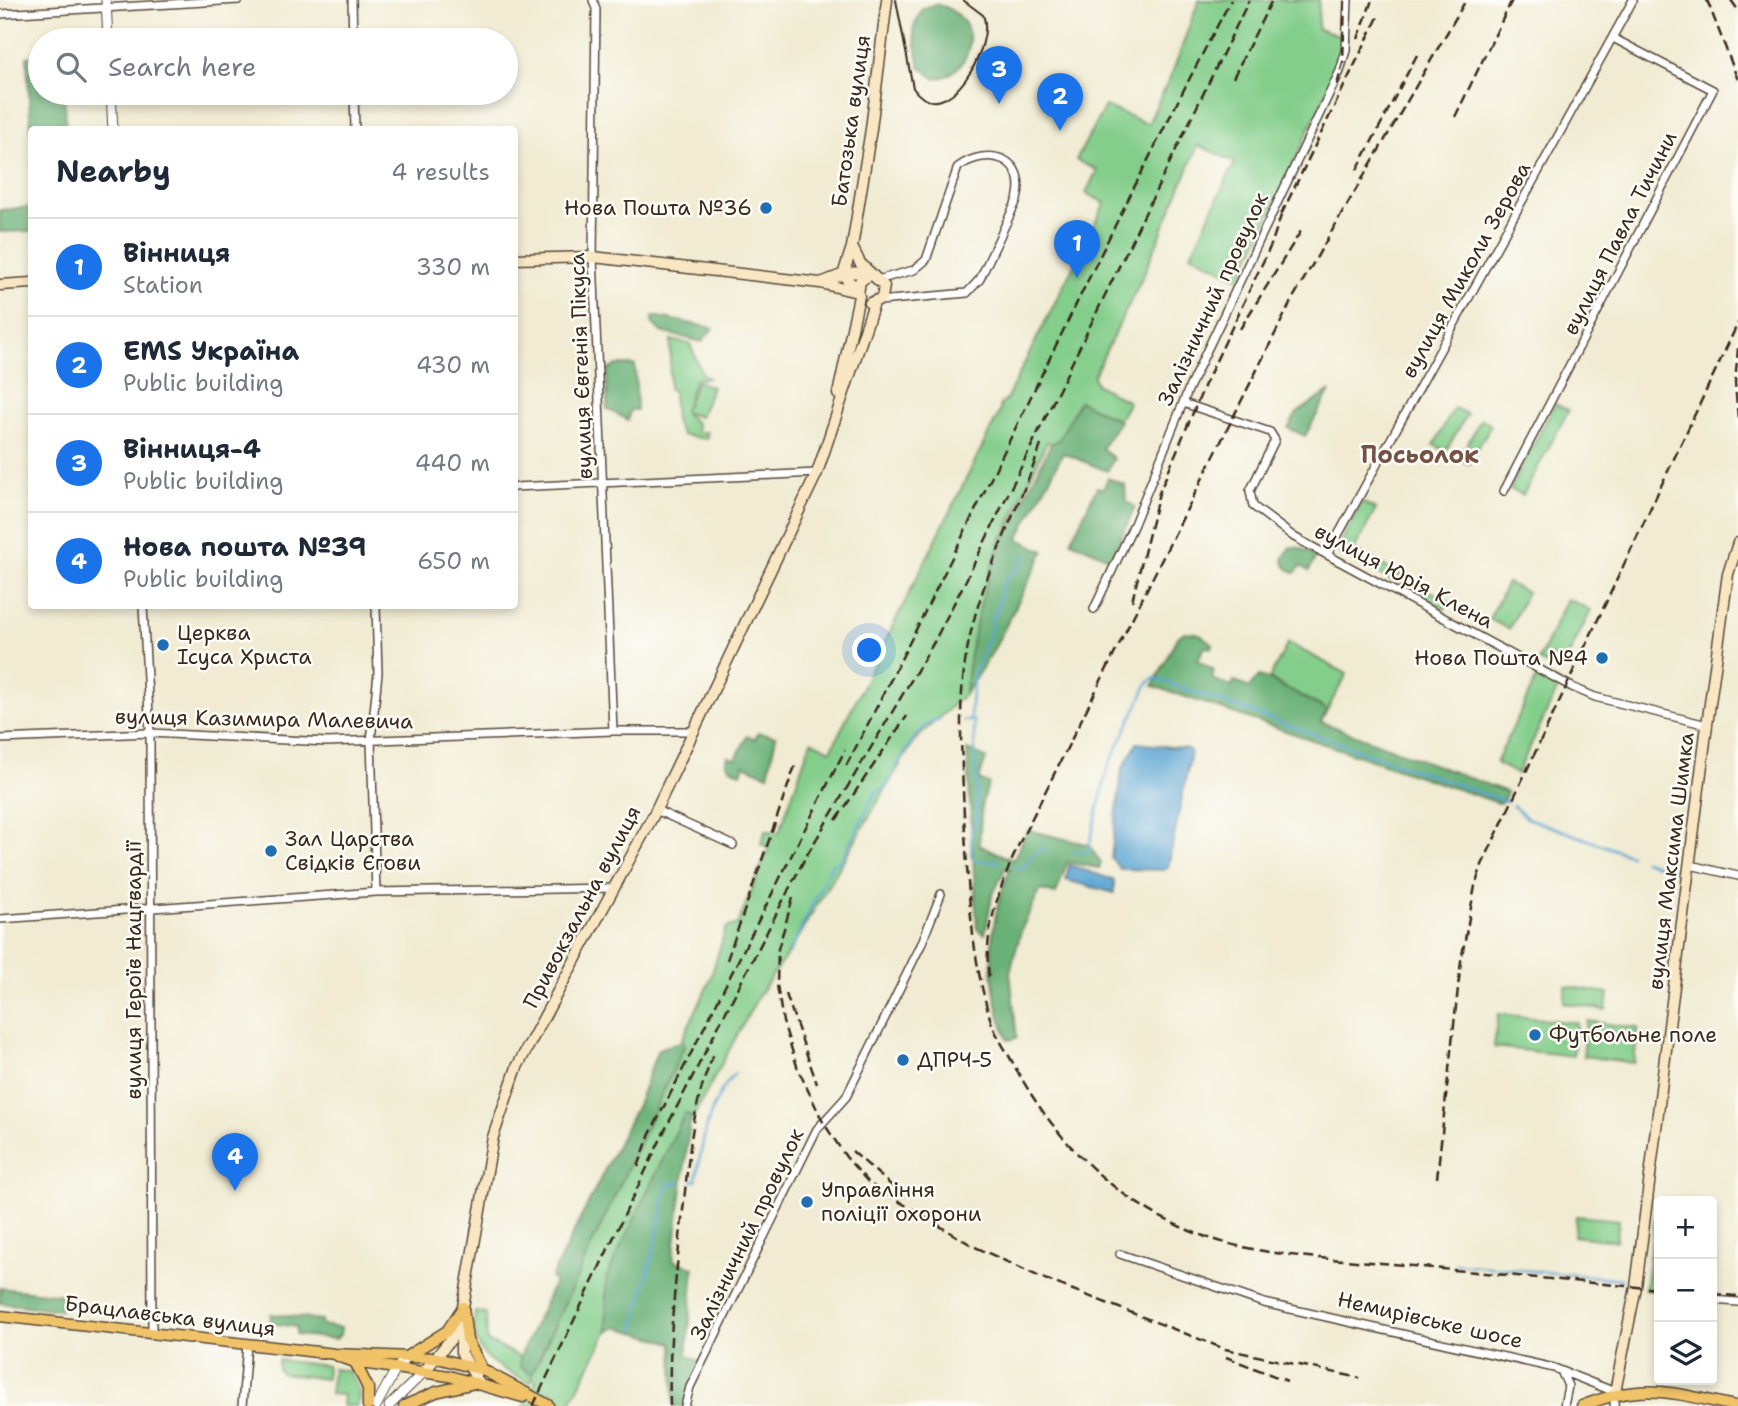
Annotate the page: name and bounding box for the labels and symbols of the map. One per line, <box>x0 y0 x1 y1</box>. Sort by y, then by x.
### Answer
street label: Батозька вулиця <box>825 33 877 209</box>
pin: 3 <box>976 46 1022 104</box>
pin: 2 <box>1037 73 1083 131</box>
street label: вулиця Павла Тичини <box>1556 126 1684 340</box>
street label: вулиця Миколи Зерова <box>1395 157 1537 383</box>
street label: Залізничний провулок <box>1151 188 1275 410</box>
place label: Нова Пошта №36 <box>564 194 752 222</box>
marker: Нова Пошта №36 <box>758 200 774 216</box>
pin: 1 <box>1054 220 1100 278</box>
street label: вулиця Євгенія Пікуса <box>563 252 599 480</box>
district label: Посьолок <box>1361 439 1479 471</box>
street label: вулиця Юрія Клена <box>1310 517 1498 635</box>
place label: Церква Ісуса Христа <box>177 619 312 671</box>
your location <box>852 633 886 667</box>
marker: Церква Ісуса Христа <box>155 637 171 653</box>
place label: Нова Пошта №4 <box>1414 644 1588 672</box>
marker: Нова Пошта №4 <box>1594 650 1610 666</box>
street label: вулиця Казимира Малевича <box>115 702 413 736</box>
street label: вулиця Максима Шимка <box>1641 731 1701 991</box>
street label: Привокзальна вулиця <box>517 801 647 1013</box>
place label: Зал Царства Свідків Єгови <box>285 825 421 877</box>
street label: вулиця Героїв Нацгвардії <box>120 839 148 1100</box>
marker: Зал Царства Свідків Єгови <box>263 843 279 859</box>
place label: Футбольне поле <box>1549 1021 1717 1049</box>
marker: Футбольне поле <box>1527 1027 1543 1043</box>
place label: ДПРЧ-5 <box>917 1046 992 1074</box>
marker: ДПРЧ-5 <box>895 1052 911 1068</box>
street label: Залізничний провулок <box>684 1123 810 1345</box>
pin: 4 <box>212 1133 258 1191</box>
place label: Управління поліції охорони <box>821 1176 982 1228</box>
marker: Управління поліції охорони <box>799 1194 815 1210</box>
street label: Немирівське шосе <box>1335 1285 1525 1355</box>
street label: Брацлавська вулиця <box>63 1289 277 1343</box>

